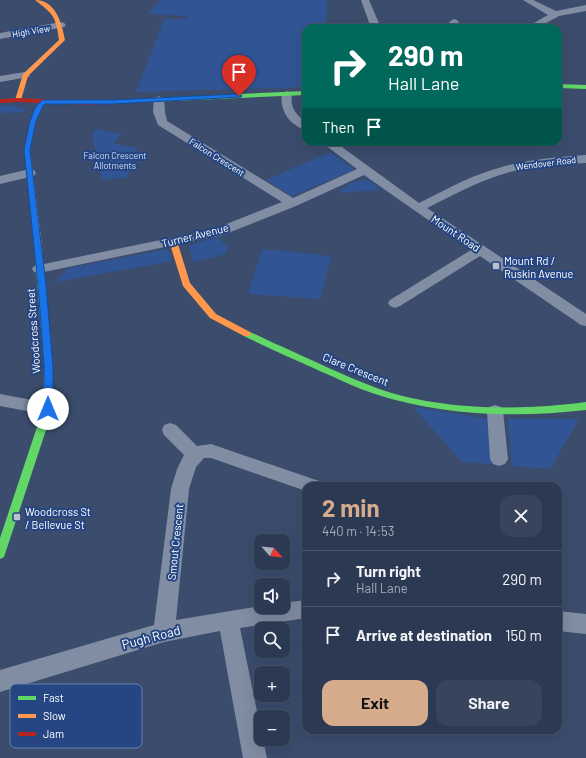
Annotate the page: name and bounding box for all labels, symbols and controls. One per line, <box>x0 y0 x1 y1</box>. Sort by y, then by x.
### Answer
street label: High View <box>11 22 51 40</box>
text: 290 m <box>388 38 464 72</box>
icon: right <box>322 40 374 92</box>
pin <box>222 55 256 96</box>
icon: arrive <box>228 61 250 83</box>
text: Hall Lane <box>388 72 459 94</box>
icon: arrive <box>363 116 385 138</box>
text: Then <box>322 118 355 136</box>
street label: Falcon Crescent <box>187 136 247 178</box>
park label: Falcon Crescent Allotments <box>83 150 147 171</box>
street label: Wendover Road <box>515 154 577 172</box>
street label: Mount Road <box>429 212 483 254</box>
street label: Turner Avenue <box>160 220 230 250</box>
place label: Mount Rd / Ruskin Avenue <box>504 254 573 280</box>
marker: Mount Rd / Ruskin Avenue <box>491 261 501 271</box>
street label: Woodcross Street <box>24 288 42 374</box>
street label: Clare Crescent <box>321 350 391 388</box>
position arrow <box>27 388 69 430</box>
text: 2 min <box>322 493 380 522</box>
button: close <box>500 495 542 537</box>
street label: Smout Crescent <box>165 503 185 581</box>
place label: Woodcross St / Bellevue St <box>25 505 91 531</box>
marker: Woodcross St / Bellevue St <box>12 512 22 522</box>
text: 440 m · 14:53 <box>322 523 394 539</box>
north arrow <box>254 534 290 570</box>
map controls <box>254 534 290 746</box>
text: Turn right <box>356 562 421 580</box>
icon: right <box>322 568 344 590</box>
text: 290 m <box>502 570 542 588</box>
button: sound <box>254 578 290 614</box>
text: Hall Lane <box>356 580 408 596</box>
street label: Pugh Road <box>120 622 182 652</box>
button: search <box>254 622 290 658</box>
icon: arrive <box>322 624 344 646</box>
text: Arrive at destination <box>356 626 492 644</box>
text: 150 m <box>505 626 542 644</box>
button: + <box>254 666 290 702</box>
button: Exit <box>322 680 428 726</box>
button: Share <box>436 680 542 726</box>
legend <box>10 684 142 748</box>
text: Fast <box>43 691 64 704</box>
text: Slow <box>43 709 66 722</box>
button: − <box>254 710 290 746</box>
text: Jam <box>43 727 64 740</box>

